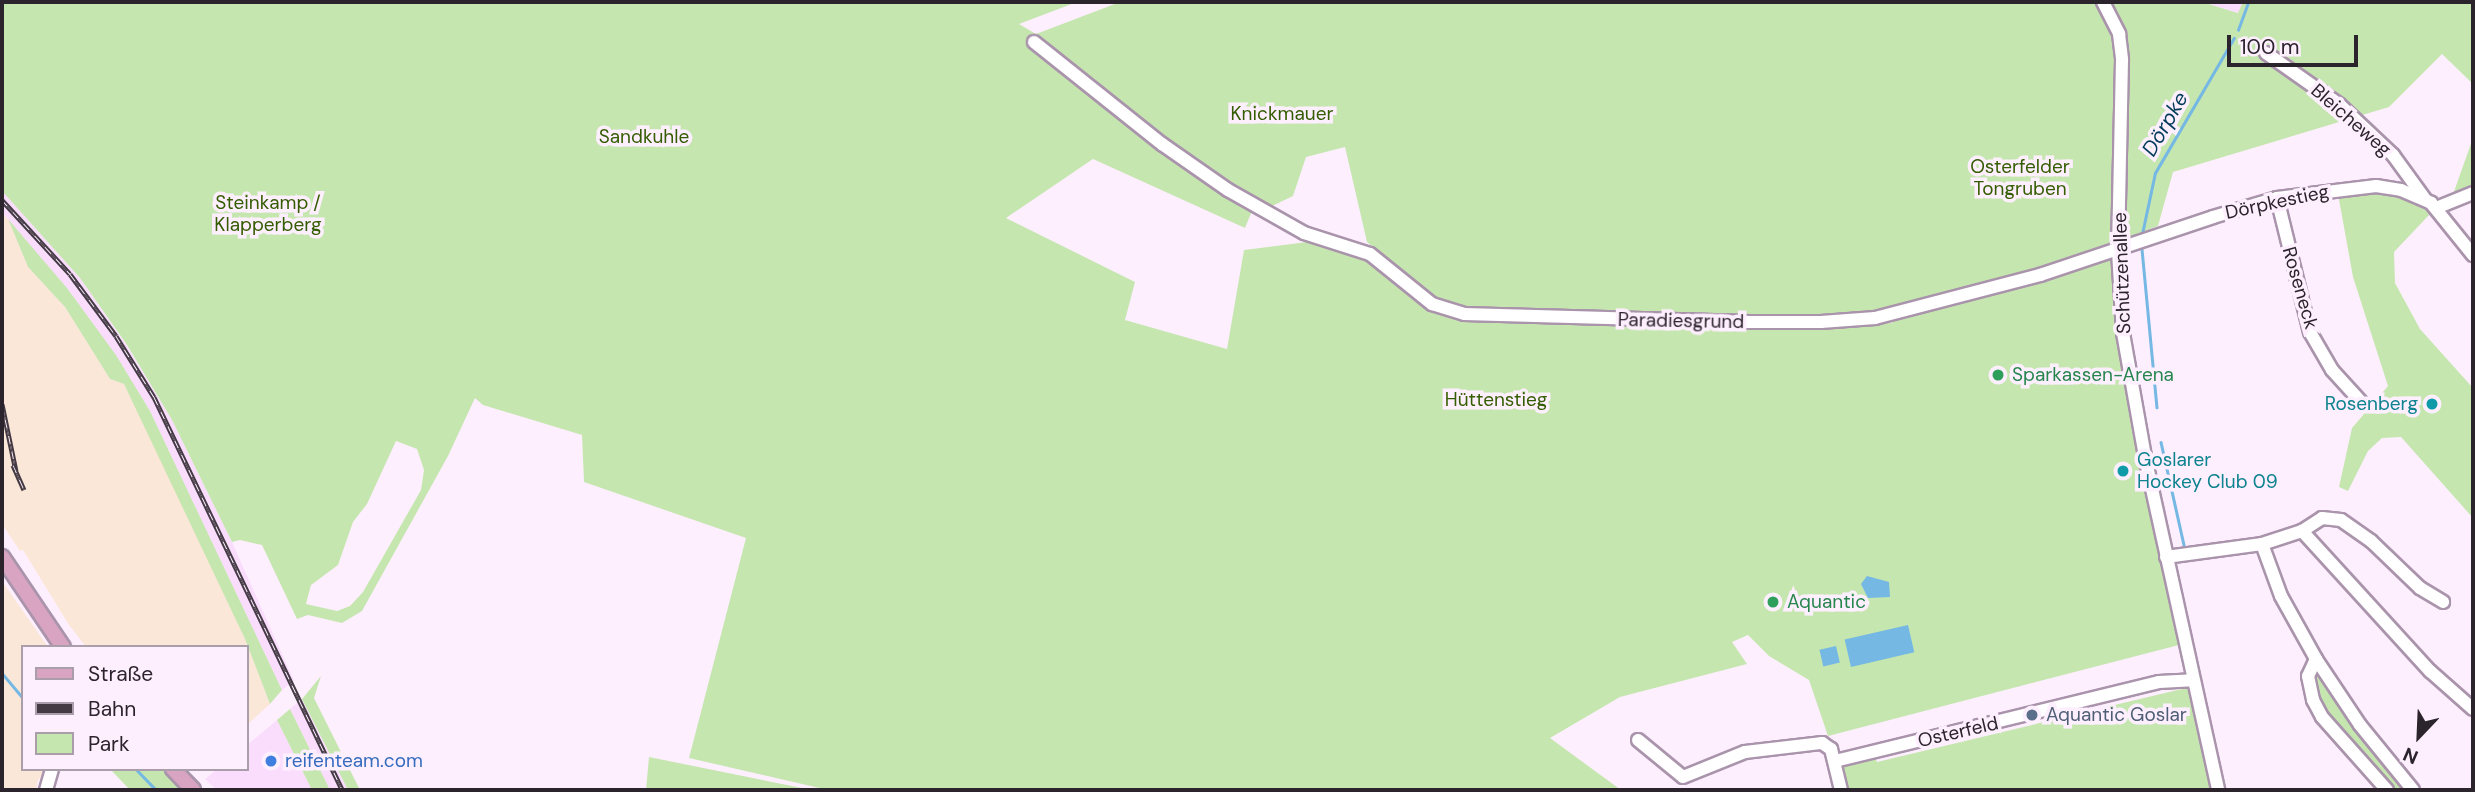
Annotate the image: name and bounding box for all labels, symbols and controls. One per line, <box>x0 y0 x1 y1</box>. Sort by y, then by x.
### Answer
scale bar <box>2230 21 2361 65</box>
text: 100 m <box>2240 33 2300 61</box>
street label: Bleicheweg <box>2306 79 2396 161</box>
water label: Dörpke <box>2137 87 2193 161</box>
park label: Knickmauer <box>1231 103 1333 125</box>
park label: Sandkuhle <box>599 126 689 148</box>
park label: Osterfelder Tongruben <box>1970 156 2070 200</box>
street label: Dörpkestieg <box>2223 180 2331 224</box>
park label: Steinkamp / Klapperberg <box>214 192 322 236</box>
street label: Schützenallee <box>2108 212 2136 334</box>
street label: Roseneck <box>2277 244 2323 332</box>
street label: Paradiesgrund <box>1618 308 1744 334</box>
place label: Sparkassen-Arena <box>2012 364 2174 386</box>
marker: Sparkassen-Arena <box>1990 367 2006 383</box>
park label: Hüttenstieg <box>1445 389 1547 411</box>
place label: Rosenberg <box>2325 393 2418 415</box>
marker: Rosenberg <box>2424 396 2440 412</box>
place label: Goslarer Hockey Club 09 <box>2137 449 2278 493</box>
marker: Goslarer Hockey Club 09 <box>2115 463 2131 479</box>
place label: Aquantic <box>1787 591 1866 613</box>
marker: Aquantic <box>1765 594 1781 610</box>
legend <box>21 645 248 771</box>
text: Straße <box>88 660 153 688</box>
text: Bahn <box>88 695 136 723</box>
north arrow <box>2384 701 2454 771</box>
place label: Aquantic Goslar <box>2046 704 2187 726</box>
marker: Aquantic Goslar <box>2024 707 2040 723</box>
street label: Osterfeld <box>1916 712 2000 752</box>
text: Park <box>88 730 129 758</box>
text: N <box>2399 742 2422 770</box>
place label: reifenteam.com <box>285 750 423 772</box>
marker: reifenteam.com <box>263 753 279 769</box>

